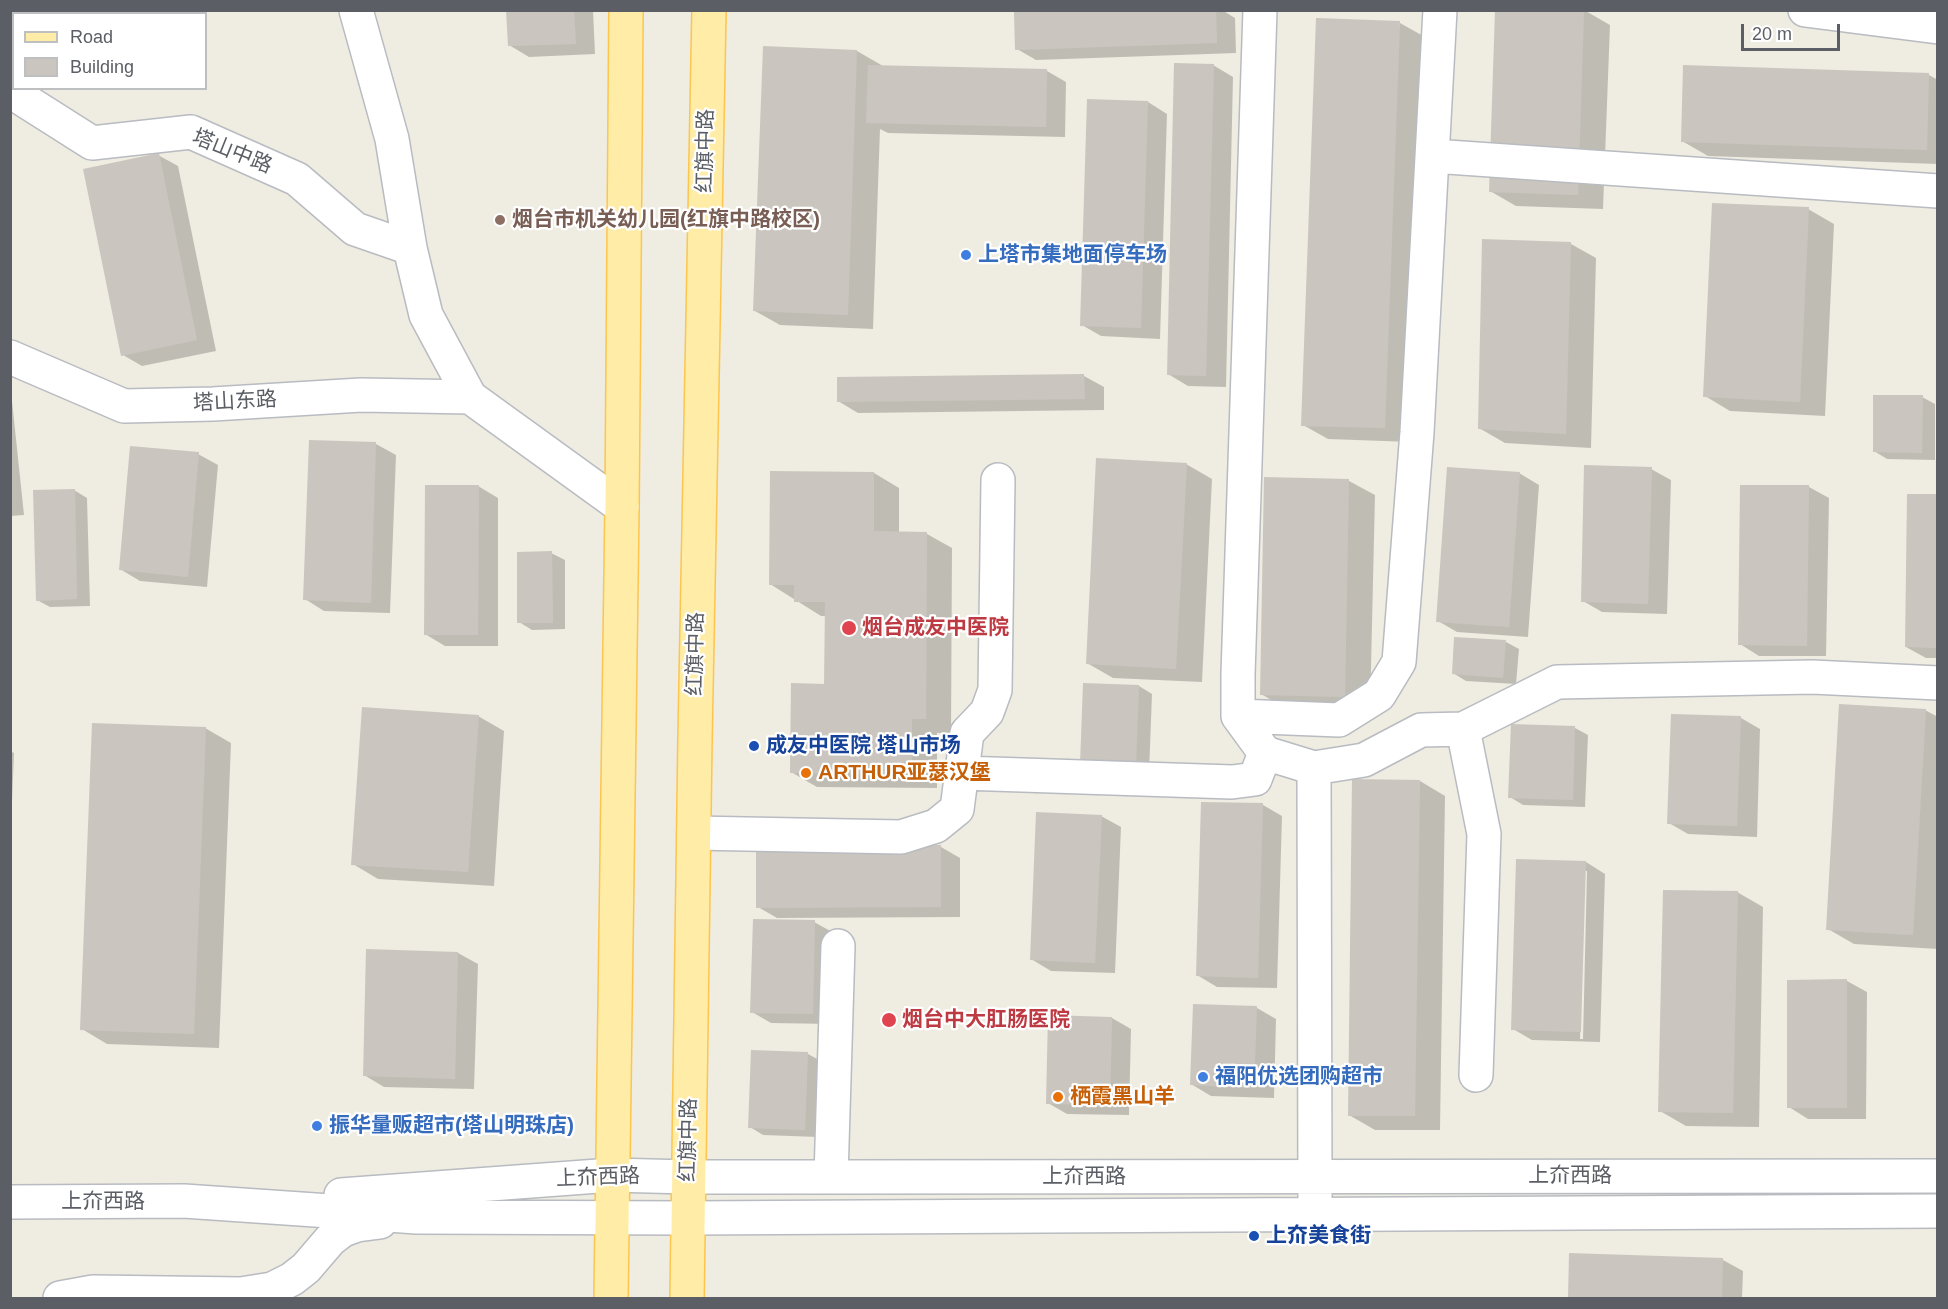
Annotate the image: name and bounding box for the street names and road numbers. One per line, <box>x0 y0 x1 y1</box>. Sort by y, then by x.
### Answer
street label: 红旗中路 <box>693 109 719 193</box>
street label: 塔山中路 <box>188 125 276 179</box>
street label: 塔山东路 <box>192 387 278 417</box>
street label: 红旗中路 <box>683 612 709 696</box>
street label: 红旗中路 <box>676 1098 702 1182</box>
street label: 上夼西路 <box>1528 1163 1612 1189</box>
street label: 上夼西路 <box>556 1164 640 1192</box>
street label: 上夼西路 <box>1042 1164 1126 1190</box>
street label: 上夼西路 <box>61 1189 145 1215</box>

